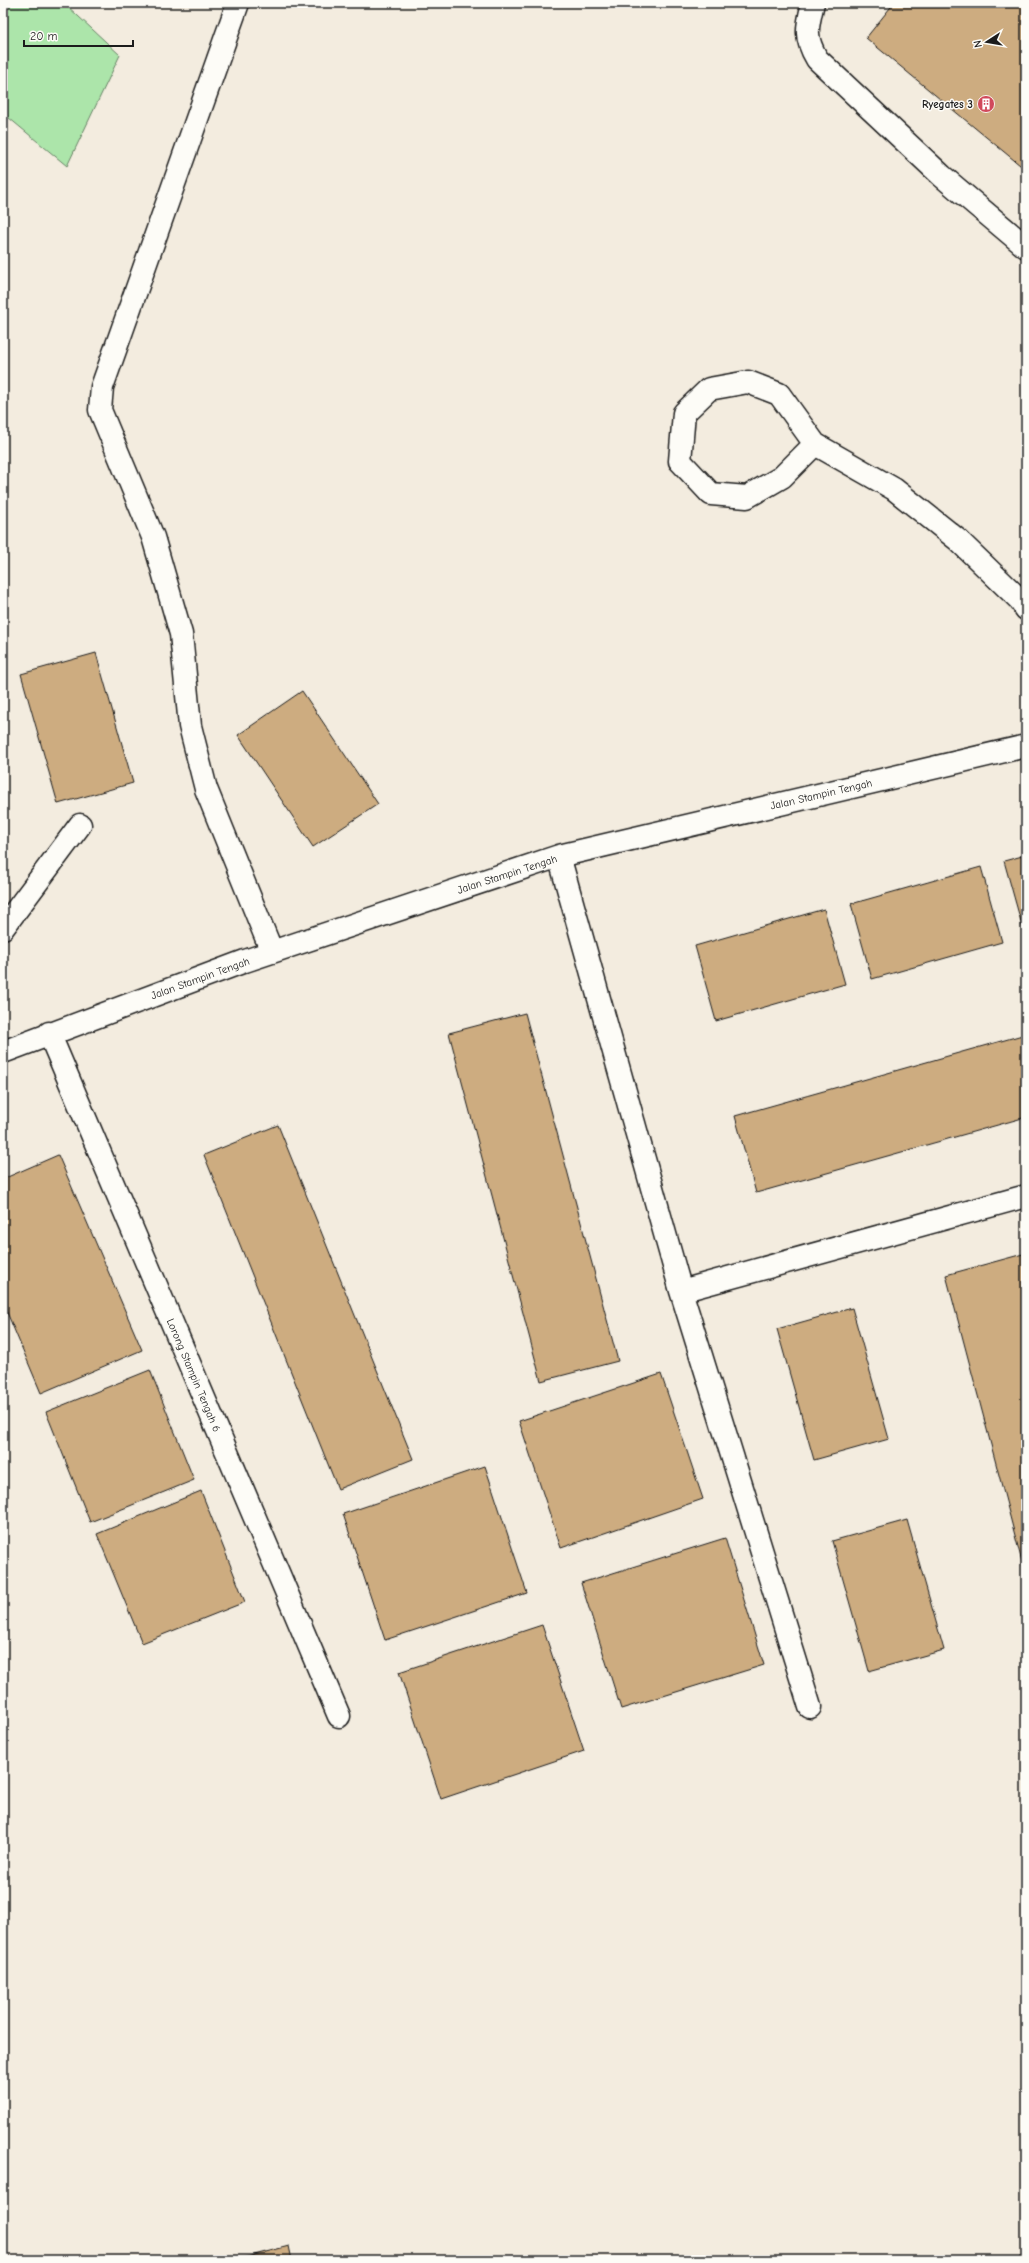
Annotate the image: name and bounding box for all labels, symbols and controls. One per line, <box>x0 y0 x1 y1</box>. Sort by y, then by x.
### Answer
scale bar <box>24 22 133 48</box>
north arrow <box>967 22 1007 62</box>
text: 20 m <box>30 29 58 43</box>
text: N <box>971 39 985 49</box>
building icon: Ryegates 3 <box>976 94 996 114</box>
place label: Ryegates 3 <box>922 98 973 111</box>
street label: Jalan Stampin Tengah <box>769 776 873 813</box>
street label: Jalan Stampin Tengah <box>456 852 559 897</box>
street label: Jalan Stampin Tengah <box>149 955 251 1002</box>
street label: Lorong Stampin Tengah 6 <box>164 1317 223 1434</box>

